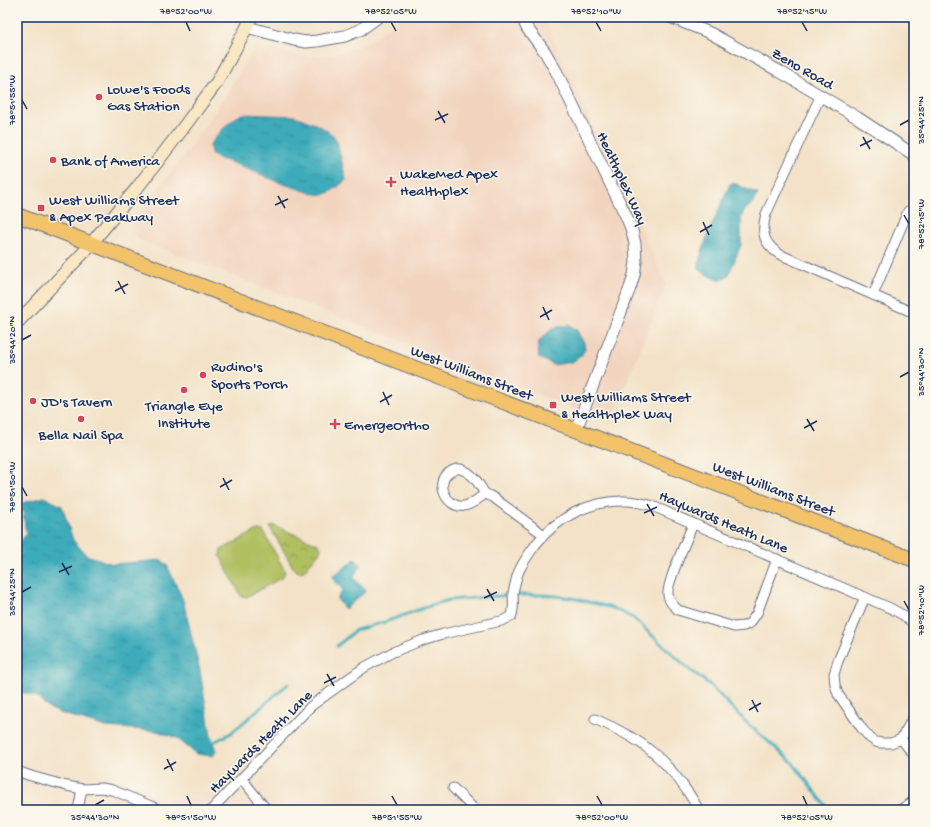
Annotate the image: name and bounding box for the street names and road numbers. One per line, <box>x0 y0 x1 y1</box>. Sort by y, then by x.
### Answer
street label: Zeno Road <box>768 45 837 95</box>
street label: Healthplex Way <box>592 130 651 229</box>
street label: West Williams Street <box>408 342 537 406</box>
street label: West Williams Street <box>710 458 839 522</box>
street label: Haywards Heath Lane <box>656 488 791 558</box>
street label: Haywards Heath Lane <box>206 687 317 798</box>

